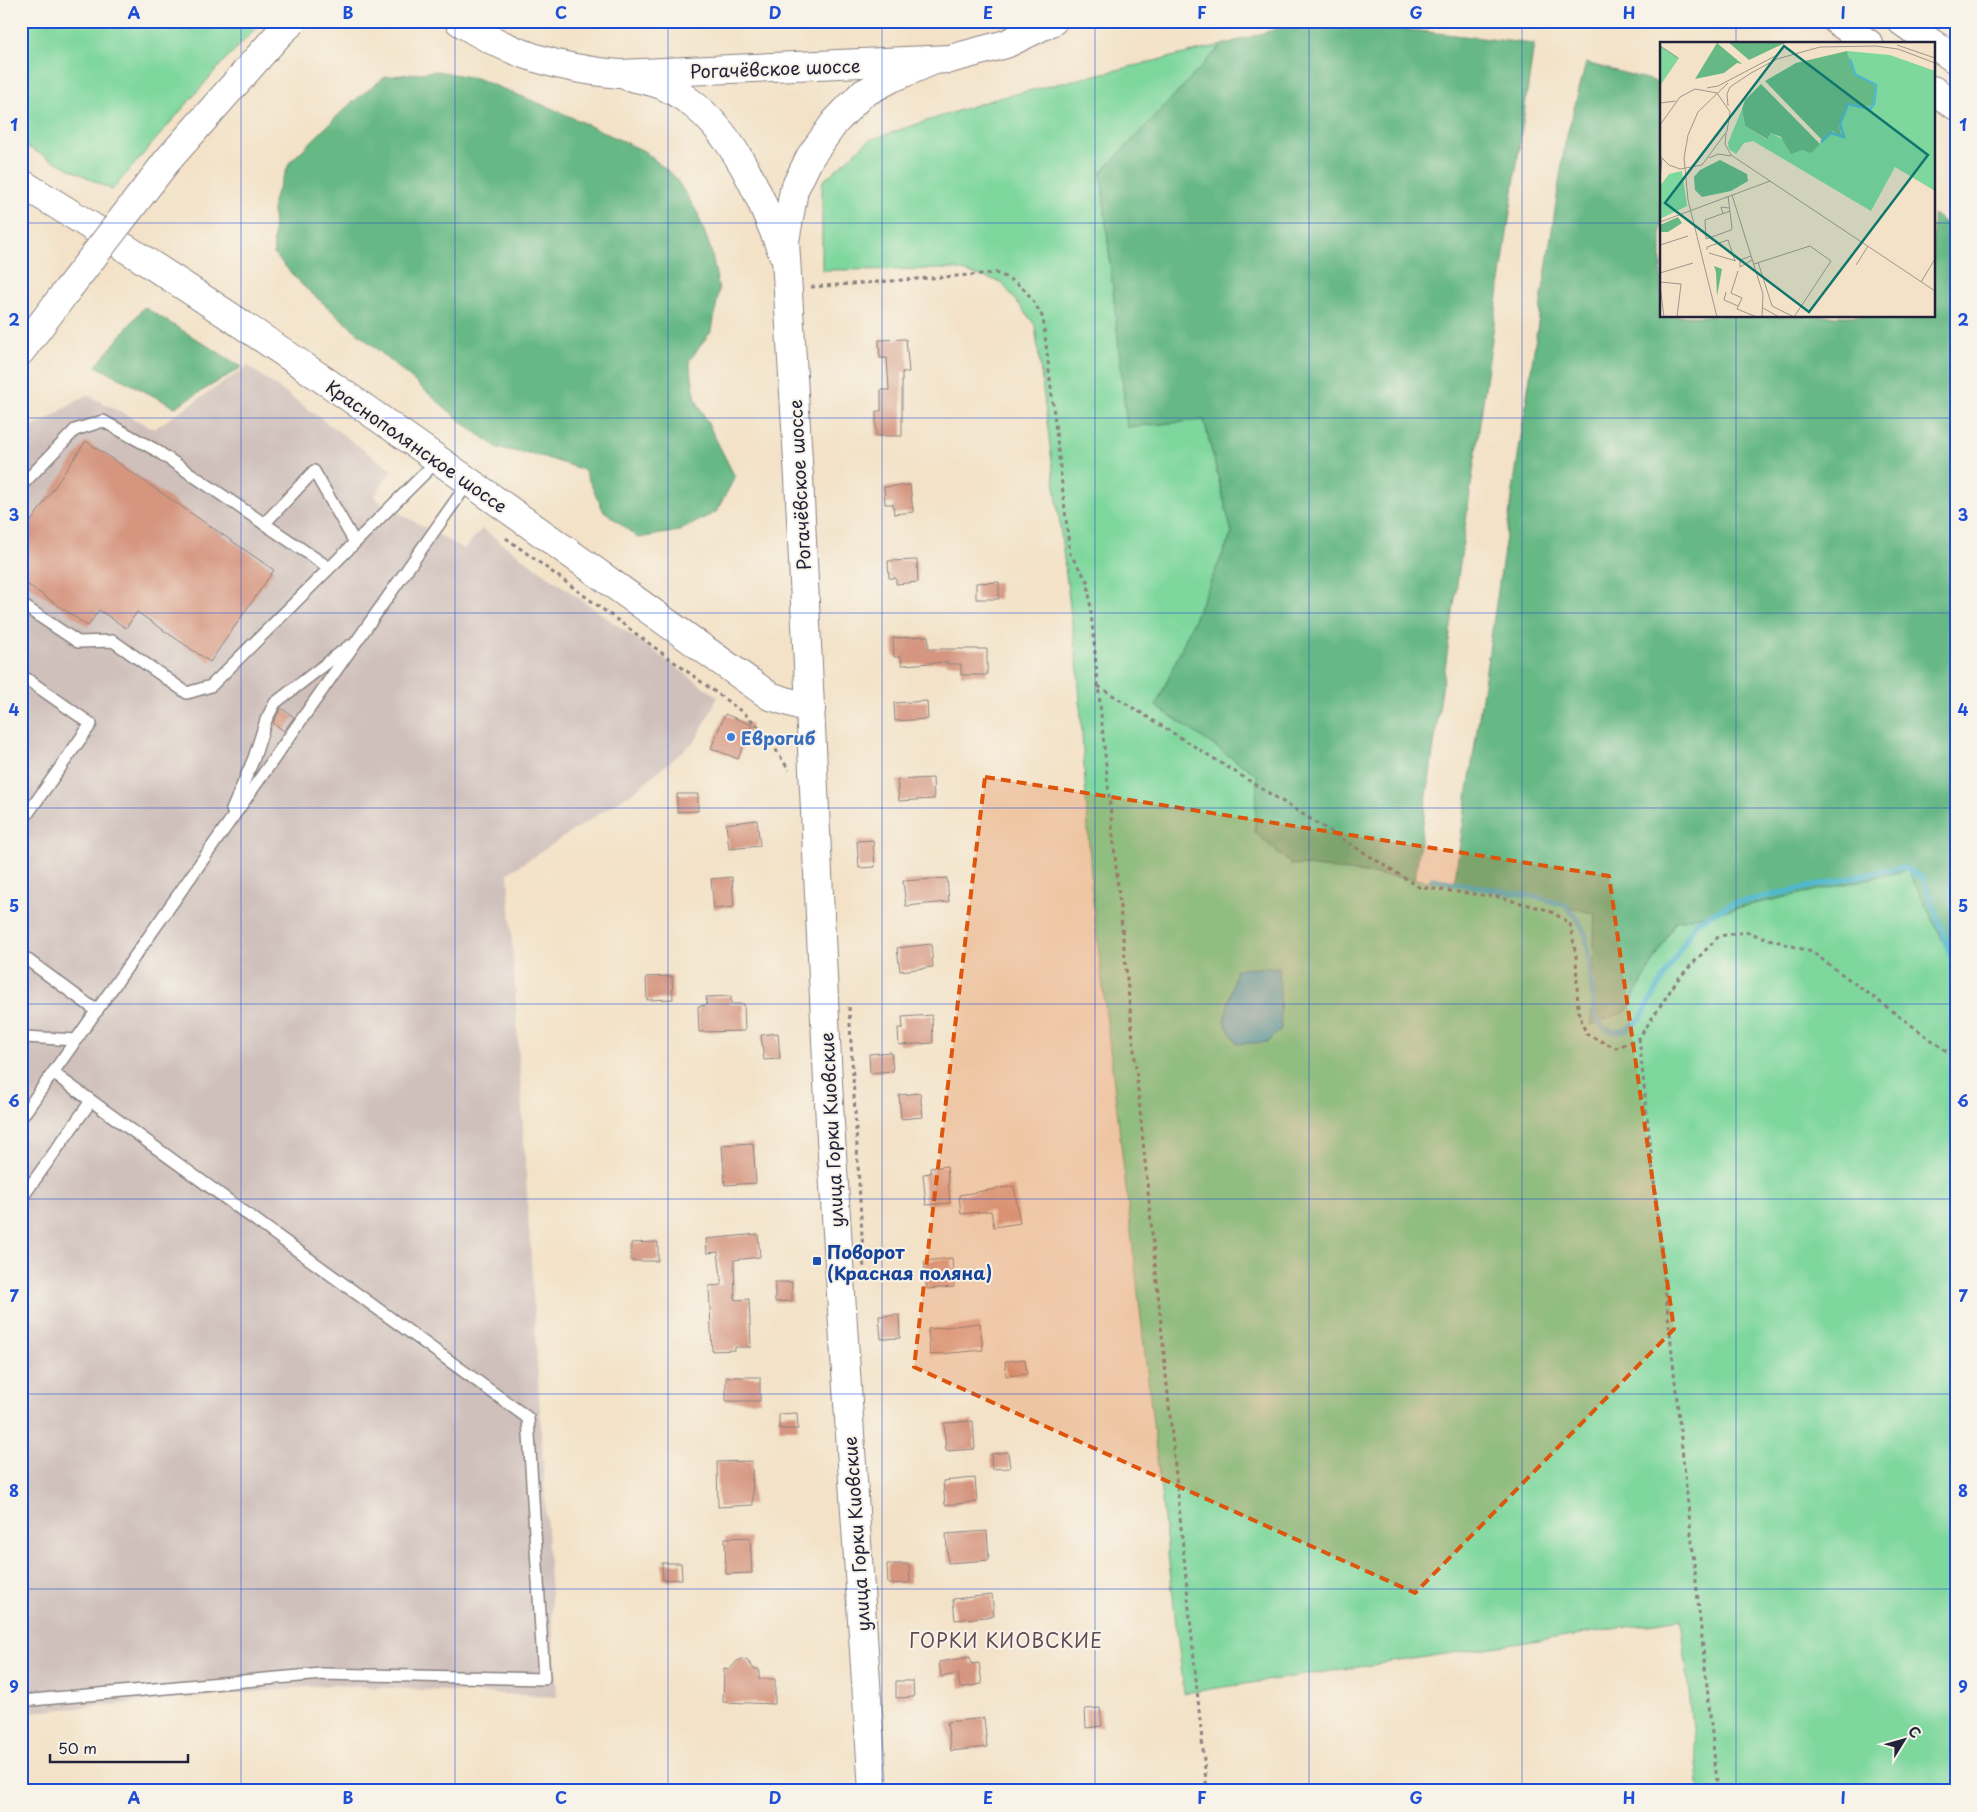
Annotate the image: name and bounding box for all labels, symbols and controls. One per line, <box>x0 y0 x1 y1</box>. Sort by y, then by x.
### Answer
text: A <box>128 0 141 24</box>
text: B <box>343 0 354 24</box>
text: C <box>555 0 567 24</box>
text: D <box>769 0 781 24</box>
text: E <box>983 0 993 24</box>
text: F <box>1197 0 1207 24</box>
text: G <box>1409 0 1423 24</box>
text: H <box>1623 0 1635 24</box>
text: I <box>1840 0 1846 24</box>
inset map <box>1660 42 1934 318</box>
street label: Рогачёвское шоссе <box>689 52 861 84</box>
text: 1 <box>10 112 18 136</box>
text: 1 <box>1959 112 1967 136</box>
text: 2 <box>8 307 20 331</box>
text: 2 <box>1957 307 1969 331</box>
street label: Краснополянское шоссе <box>321 373 513 519</box>
street label: Рогачёвское шоссе <box>781 399 817 571</box>
text: 3 <box>9 502 19 526</box>
text: 3 <box>1958 502 1968 526</box>
text: 4 <box>9 697 20 721</box>
text: 4 <box>1958 697 1969 721</box>
place label: Еврогиб <box>741 724 815 751</box>
marker: Еврогиб <box>725 731 737 743</box>
text: 5 <box>9 893 19 917</box>
text: 5 <box>1958 893 1968 917</box>
street label: улица Горки Киовские <box>812 1032 850 1228</box>
text: 6 <box>8 1088 20 1112</box>
text: 6 <box>1957 1088 1969 1112</box>
place label: Поворот (Красная поляна) <box>827 1238 992 1286</box>
marker: Поворот (Красная поляна) <box>811 1255 823 1267</box>
text: 7 <box>9 1283 19 1307</box>
text: 7 <box>1958 1283 1968 1307</box>
street label: улица Горки Киовские <box>836 1436 876 1632</box>
text: 8 <box>9 1478 19 1502</box>
text: 8 <box>1958 1478 1968 1502</box>
district label: ГОРКИ КИОВСКИЕ <box>909 1626 1103 1654</box>
text: 9 <box>9 1674 19 1698</box>
text: 9 <box>1958 1674 1968 1698</box>
north arrow <box>1880 1714 1930 1764</box>
text: С <box>1903 1721 1926 1742</box>
scale bar <box>50 1732 188 1764</box>
text: 50 m <box>58 1736 97 1759</box>
text: A <box>128 1785 141 1809</box>
text: B <box>343 1785 354 1809</box>
text: C <box>555 1785 567 1809</box>
text: D <box>769 1785 781 1809</box>
text: E <box>983 1785 993 1809</box>
text: F <box>1197 1785 1207 1809</box>
text: G <box>1409 1785 1423 1809</box>
text: H <box>1623 1785 1635 1809</box>
text: I <box>1840 1785 1846 1809</box>

